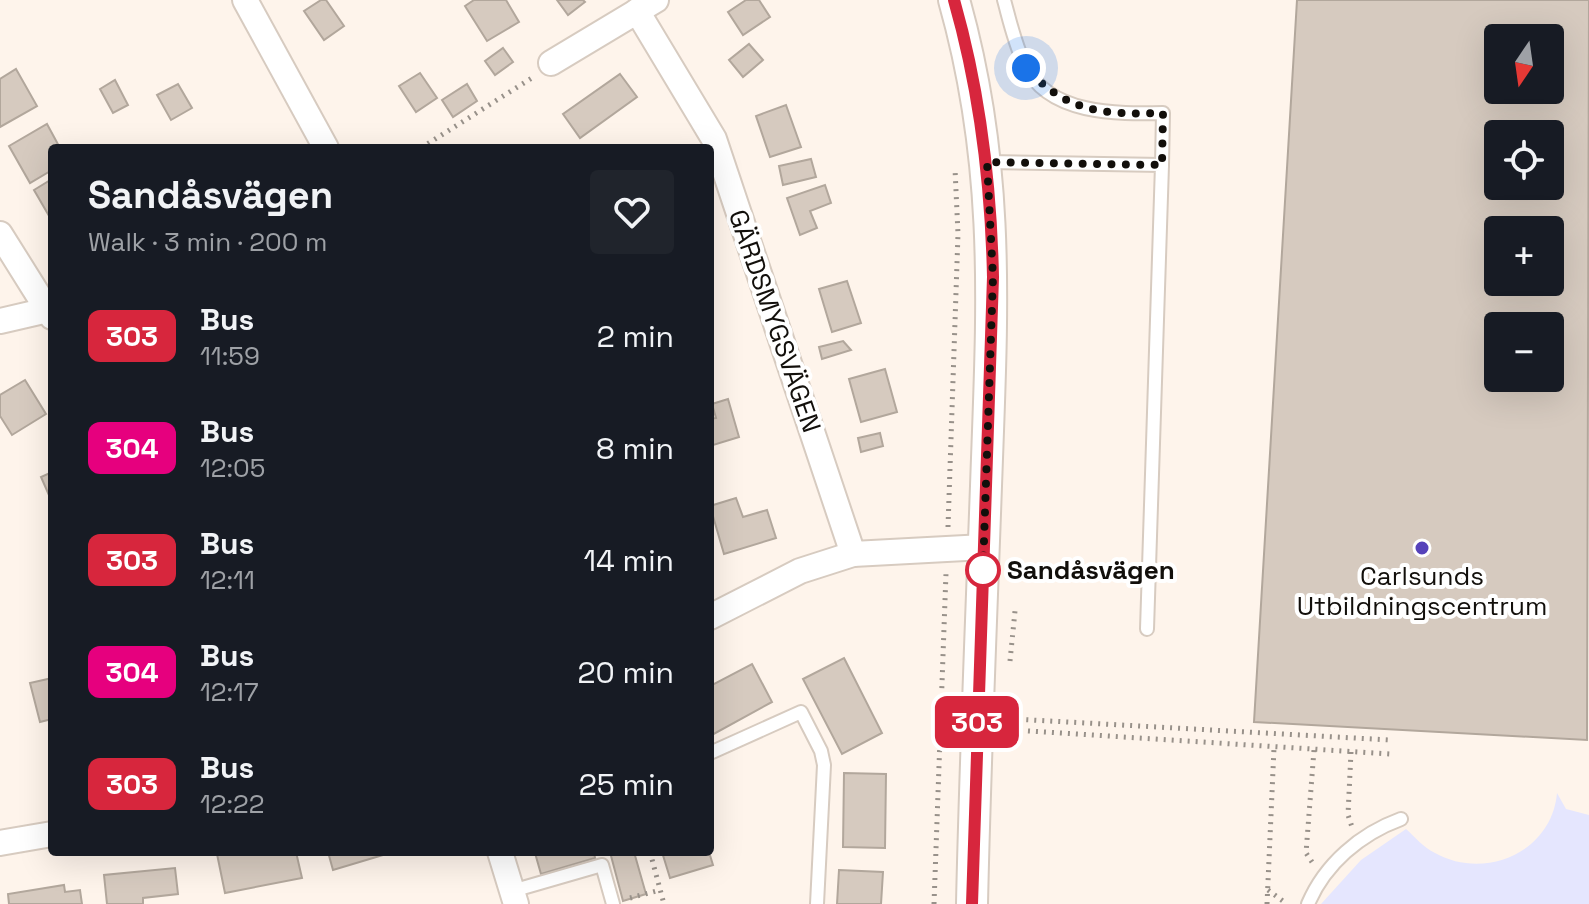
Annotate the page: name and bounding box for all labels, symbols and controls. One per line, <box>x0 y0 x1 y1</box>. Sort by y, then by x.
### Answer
north arrow <box>1484 24 1564 104</box>
map controls <box>1484 24 1564 392</box>
your location <box>1006 48 1046 88</box>
button: locate <box>1484 120 1564 200</box>
button: heart <box>590 170 674 254</box>
text: Sandåsvägen <box>88 171 333 219</box>
street label: GÄRDSMYGSVÄGEN <box>721 205 829 437</box>
button: + <box>1484 216 1564 296</box>
text: Walk · 3 min · 200 m <box>88 225 327 259</box>
text: Bus <box>200 300 254 339</box>
button: − <box>1484 312 1564 392</box>
text: 2 min <box>597 317 674 356</box>
text: 303 <box>106 318 158 354</box>
text: 11:59 <box>200 339 260 373</box>
text: Bus <box>200 412 254 451</box>
text: 8 min <box>596 429 674 468</box>
text: 304 <box>106 430 158 466</box>
text: 12:05 <box>200 451 265 485</box>
text: Bus <box>200 524 254 563</box>
marker: Carlsunds Utbildningscentrum <box>1413 539 1431 557</box>
text: 14 min <box>583 541 674 580</box>
text: 303 <box>106 542 158 578</box>
marker: Sandåsvägen <box>966 553 1000 587</box>
place label: Sandåsvägen <box>1007 553 1175 587</box>
place label: Carlsunds Utbildningscentrum <box>1297 559 1547 623</box>
text: 12:11 <box>200 563 255 597</box>
text: Bus <box>200 636 254 675</box>
text: 20 min <box>577 653 674 692</box>
text: 304 <box>106 654 158 690</box>
text: 12:17 <box>200 675 259 709</box>
line badge: 303 <box>931 696 1023 748</box>
text: 303 <box>951 704 1003 740</box>
text: Bus <box>200 748 254 787</box>
text: 25 min <box>579 765 674 804</box>
text: 303 <box>106 766 158 802</box>
text: 12:22 <box>200 787 264 821</box>

